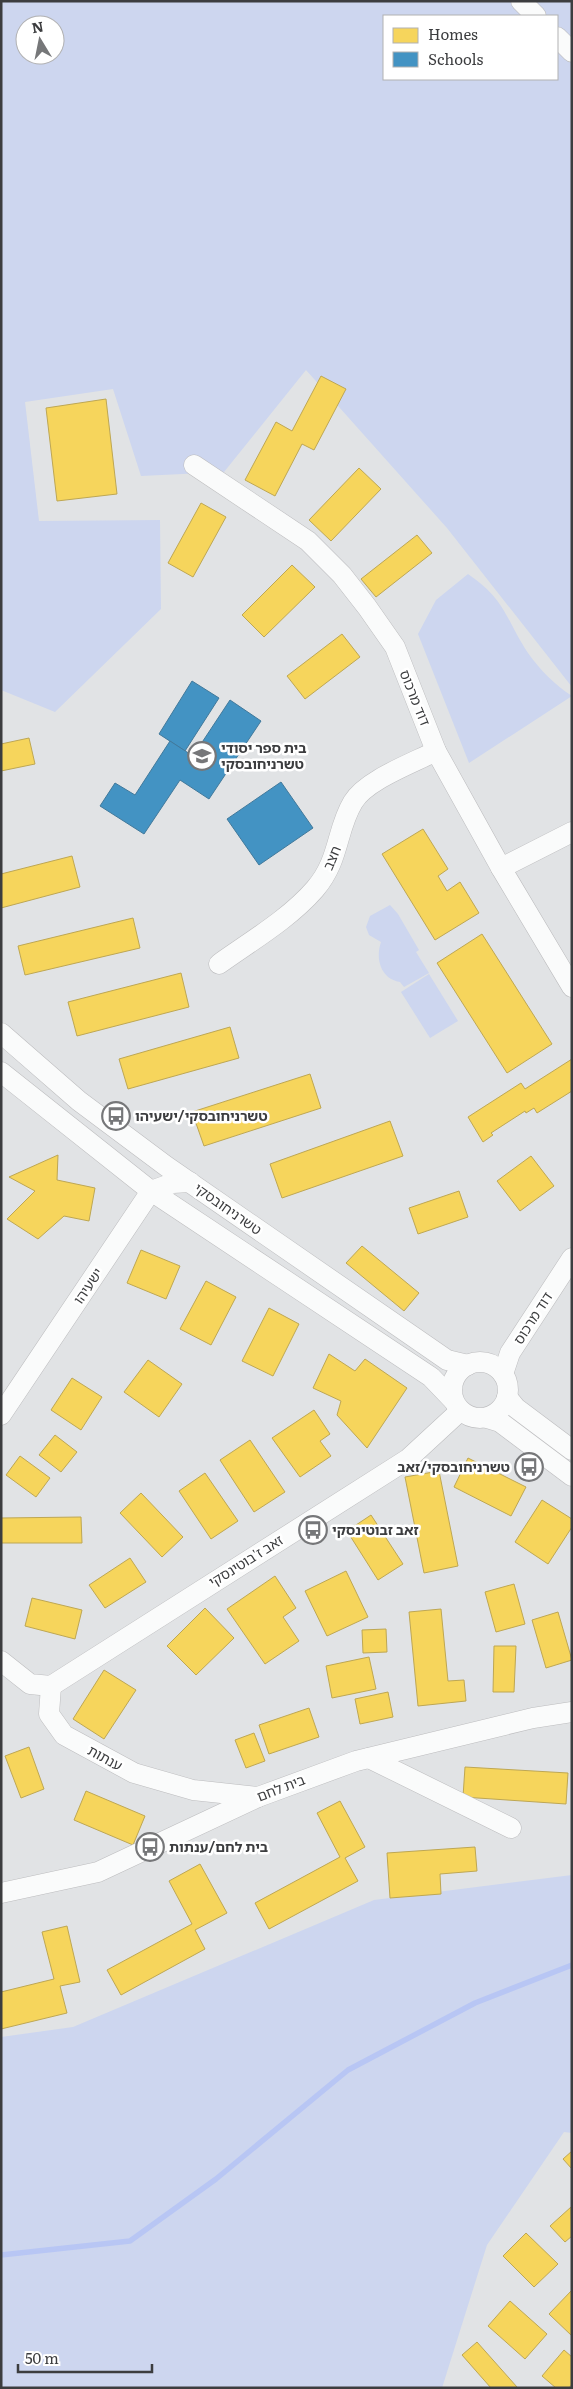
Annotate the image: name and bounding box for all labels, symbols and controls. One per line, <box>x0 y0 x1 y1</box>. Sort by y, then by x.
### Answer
north arrow <box>15 15 65 65</box>
text: N <box>30 15 45 37</box>
legend <box>383 15 558 80</box>
text: Homes <box>428 22 478 45</box>
text: Schools <box>428 47 484 70</box>
street label: דוד מרכוס <box>396 667 436 729</box>
place label: בית ספר יסודי טשרניחובסקי <box>221 737 307 773</box>
school or university icon: בית ספר יסודי טשרניחובסקי <box>187 741 217 771</box>
street label: חצב <box>317 842 345 873</box>
bus stop icon: טשרניחובסקי/ישעיהו <box>101 1101 131 1131</box>
place label: טשרניחובסקי/ישעיהו <box>135 1105 268 1125</box>
street label: טשרניחובסקי <box>191 1178 266 1239</box>
street label: ישעיהו <box>68 1263 107 1307</box>
street label: דוד מרכוס <box>508 1287 557 1348</box>
bus stop icon: טשרניחובסקי/זאב <box>514 1452 544 1482</box>
place label: טשרניחובסקי/זאב <box>397 1456 510 1476</box>
bus stop icon: זאב זבוטינסקי <box>298 1515 328 1545</box>
place label: זאב זבוטינסקי <box>332 1519 419 1539</box>
street label: זאב ז'בוטינסקי <box>204 1529 287 1591</box>
street label: ענתות <box>84 1739 127 1775</box>
street label: בית לחם <box>254 1769 308 1805</box>
bus stop icon: בית לחם/ענתות <box>135 1832 165 1862</box>
place label: בית לחם/ענתות <box>169 1836 268 1856</box>
scale bar <box>18 2342 151 2374</box>
text: 50 m <box>25 2346 59 2369</box>

